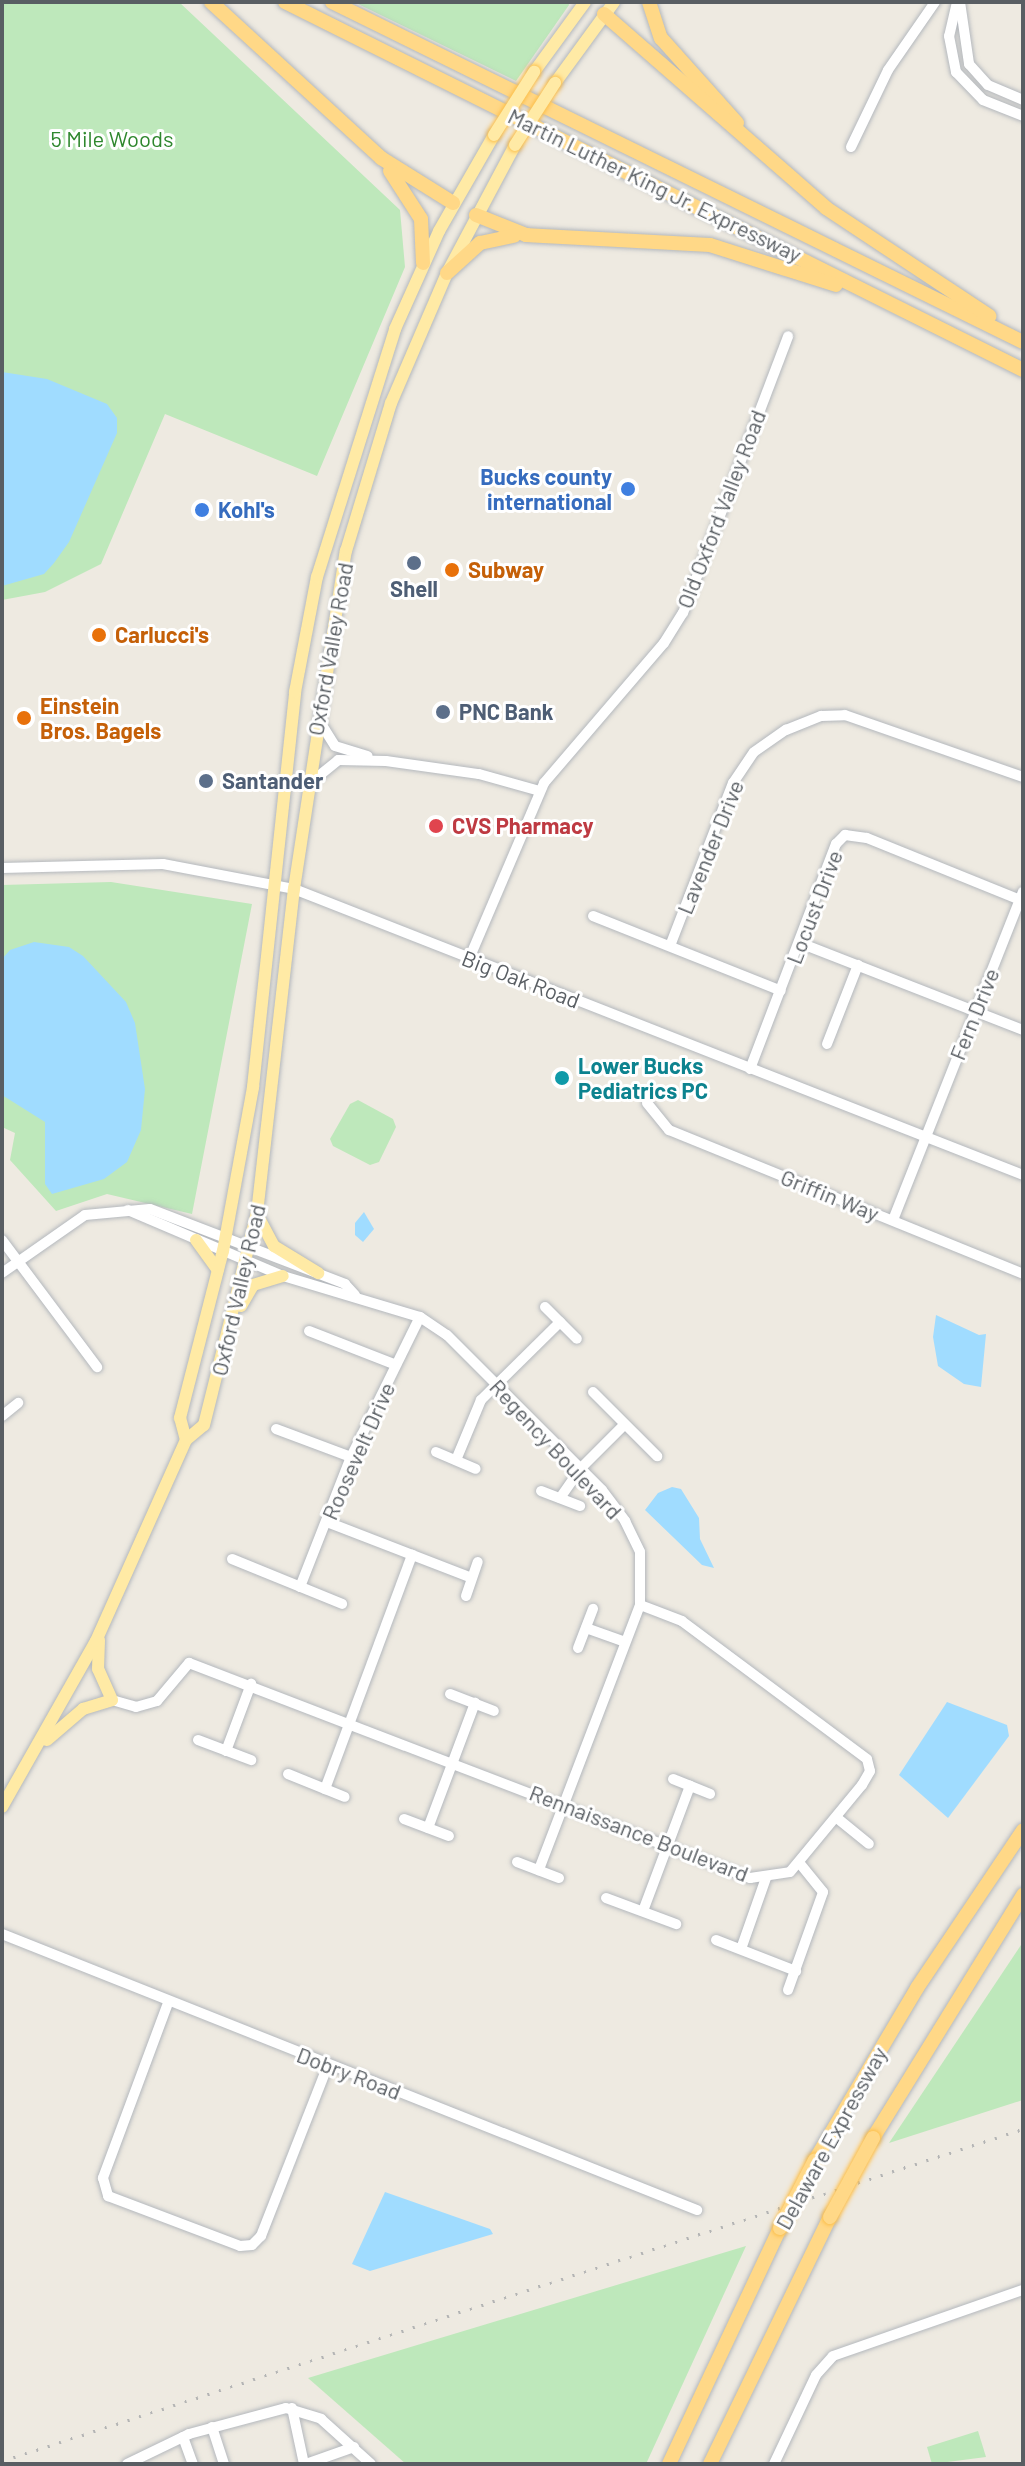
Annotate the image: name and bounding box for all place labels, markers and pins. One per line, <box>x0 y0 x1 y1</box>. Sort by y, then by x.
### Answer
place label: Bucks county international <box>480 463 612 514</box>
marker: Bucks county international <box>619 480 637 498</box>
place label: Kohl's <box>218 497 275 523</box>
marker: Kohl's <box>193 501 211 519</box>
marker: Shell <box>405 554 423 572</box>
place label: Subway <box>468 557 544 583</box>
marker: Subway <box>443 561 461 579</box>
place label: Shell <box>390 576 438 602</box>
place label: Carlucci's <box>115 622 209 648</box>
marker: Carlucci's <box>90 626 108 644</box>
place label: Einstein Bros. Bagels <box>40 692 161 744</box>
place label: PNC Bank <box>459 699 553 725</box>
marker: PNC Bank <box>434 703 452 721</box>
marker: Einstein Bros. Bagels <box>15 709 33 727</box>
place label: Santander <box>222 768 323 794</box>
marker: Santander <box>197 772 215 790</box>
place label: CVS Pharmacy <box>452 813 594 839</box>
marker: CVS Pharmacy <box>427 817 445 835</box>
place label: Lower Bucks Pediatrics PC <box>578 1052 708 1104</box>
marker: Lower Bucks Pediatrics PC <box>553 1069 571 1087</box>

